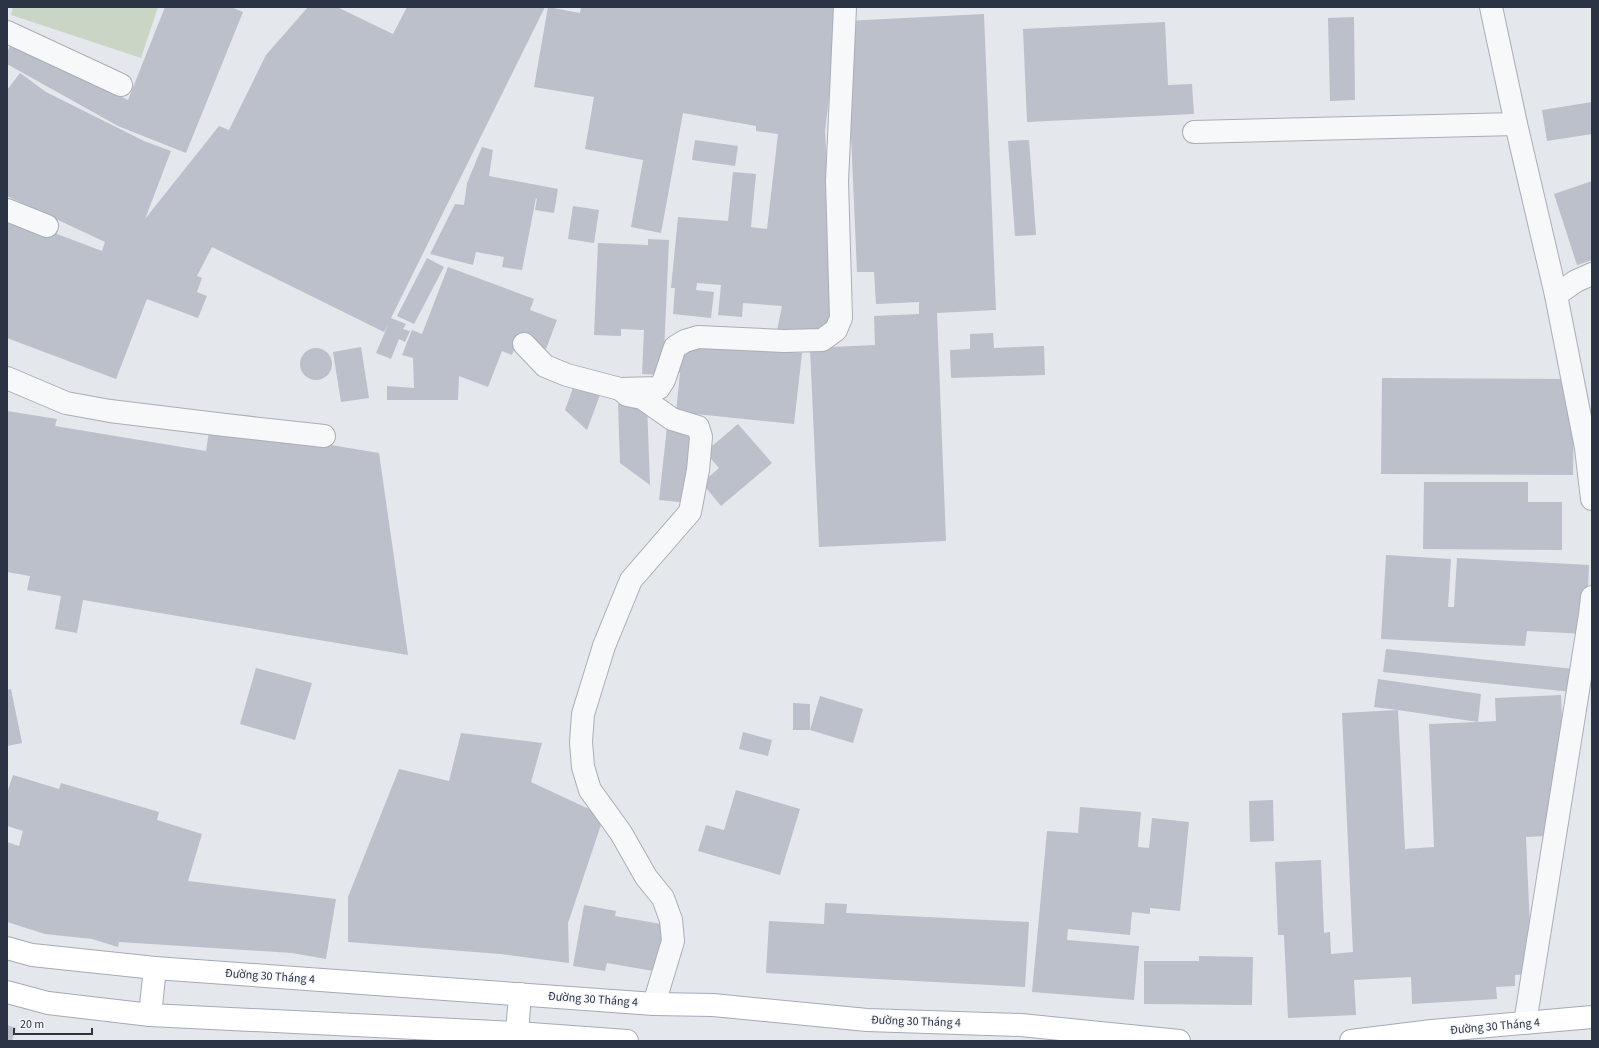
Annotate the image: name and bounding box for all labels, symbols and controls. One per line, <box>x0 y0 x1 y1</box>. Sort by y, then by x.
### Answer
street label: Đường 30 Tháng 4 <box>224 965 315 988</box>
street label: Đường 30 Tháng 4 <box>547 988 638 1011</box>
scale bar <box>14 1010 92 1036</box>
street label: Đường 30 Tháng 4 <box>871 1011 961 1032</box>
street label: Đường 30 Tháng 4 <box>1449 1014 1541 1039</box>
text: 20 m <box>20 1016 44 1033</box>

